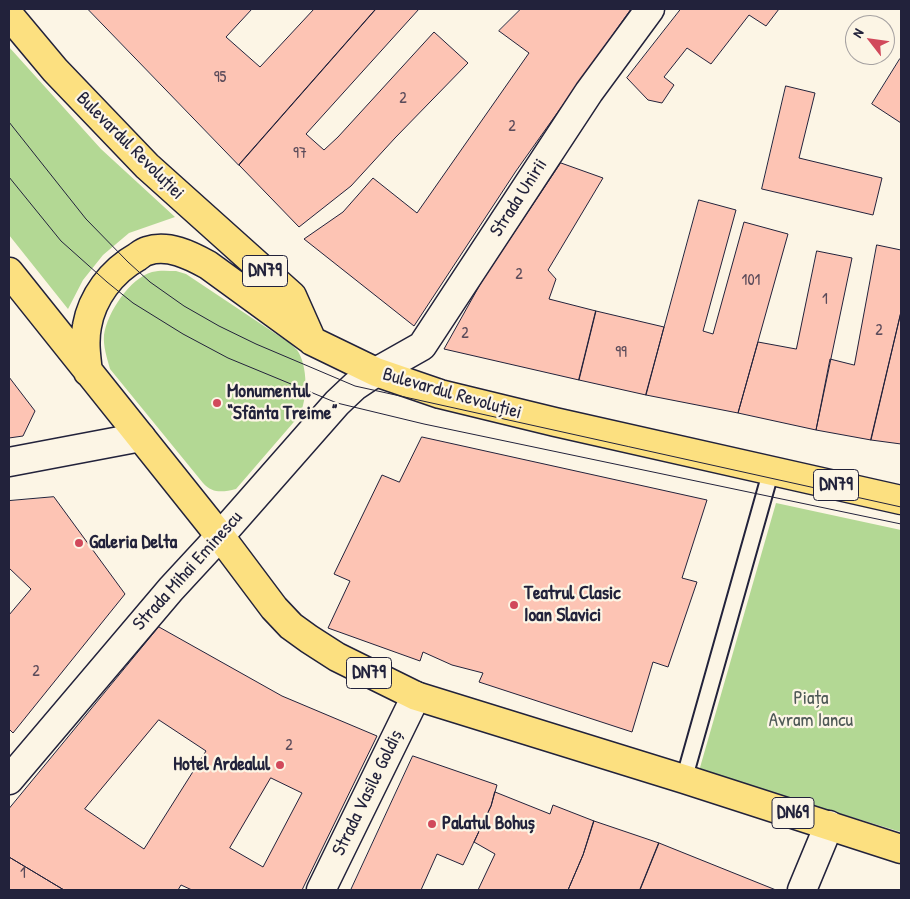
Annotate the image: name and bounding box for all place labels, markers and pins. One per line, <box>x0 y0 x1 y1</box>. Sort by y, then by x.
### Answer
place label: Monumentul “Sfânta Treime” <box>227 381 337 425</box>
marker: Monumentul “Sfânta Treime” <box>211 397 223 409</box>
place label: Galeria Delta <box>89 532 177 554</box>
marker: Galeria Delta <box>73 537 85 549</box>
place label: Teatrul Clasic Ioan Slavici <box>524 583 621 627</box>
marker: Teatrul Clasic Ioan Slavici <box>508 599 520 611</box>
place label: Hotel Ardealul <box>173 754 270 776</box>
marker: Hotel Ardealul <box>274 759 286 771</box>
place label: Palatul Bohuș <box>442 813 535 835</box>
marker: Palatul Bohuș <box>426 818 438 830</box>

